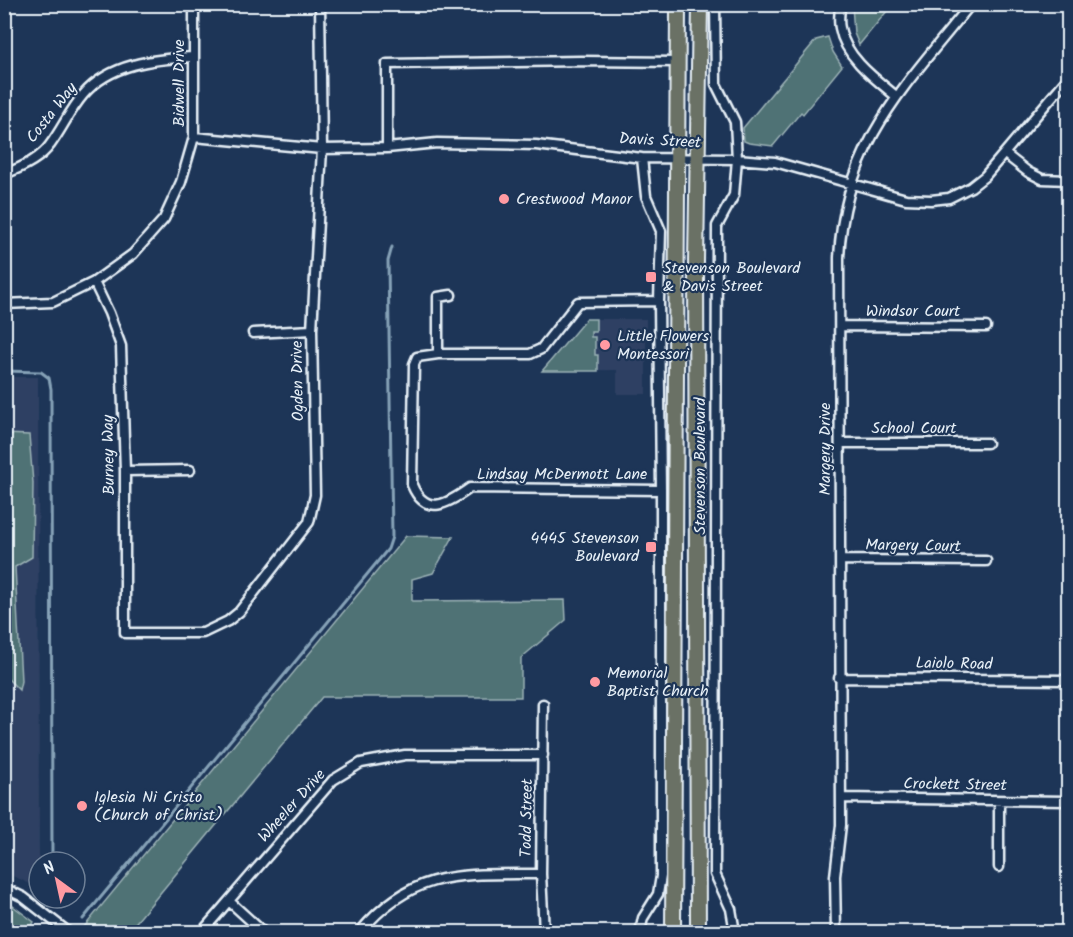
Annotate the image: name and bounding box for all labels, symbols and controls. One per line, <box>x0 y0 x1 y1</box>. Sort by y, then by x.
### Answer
street label: Bidwell Drive <box>167 39 192 127</box>
street label: Costa Way <box>20 77 84 149</box>
street label: Davis Street <box>618 126 702 156</box>
place label: Crestwood Manor <box>516 187 634 212</box>
marker: Crestwood Manor <box>497 192 511 206</box>
place label: Stevenson Boulevard & Davis Street <box>663 256 801 299</box>
marker: Stevenson Boulevard & Davis Street <box>644 270 658 284</box>
street label: Windsor Court <box>866 299 961 324</box>
place label: Little Flowers Montessori <box>617 324 709 367</box>
marker: Little Flowers Montessori <box>598 338 612 352</box>
street label: Ogden Drive <box>285 340 311 422</box>
street label: Stevenson Boulevard <box>688 396 713 535</box>
street label: Margery Drive <box>813 403 838 495</box>
street label: Burney Way <box>96 414 122 495</box>
street label: School Court <box>871 416 957 441</box>
street label: Lindsay McDermott Lane <box>477 462 647 487</box>
place label: 4445 Stevenson Boulevard <box>531 526 640 569</box>
street label: Margery Court <box>865 533 962 559</box>
marker: 4445 Stevenson Boulevard <box>644 540 658 554</box>
street label: Laiolo Road <box>915 651 994 677</box>
place label: Memorial Baptist Church <box>607 661 709 704</box>
marker: Memorial Baptist Church <box>588 675 602 689</box>
street label: Wheeler Drive <box>252 764 332 848</box>
street label: Crockett Street <box>903 772 1008 798</box>
street label: Todd Street <box>514 778 540 858</box>
place label: Iglesia Ni Cristo (Church of Christ) <box>94 785 223 828</box>
marker: Iglesia Ni Cristo (Church of Christ) <box>75 799 89 813</box>
north arrow <box>27 850 87 910</box>
text: N <box>39 855 61 882</box>

